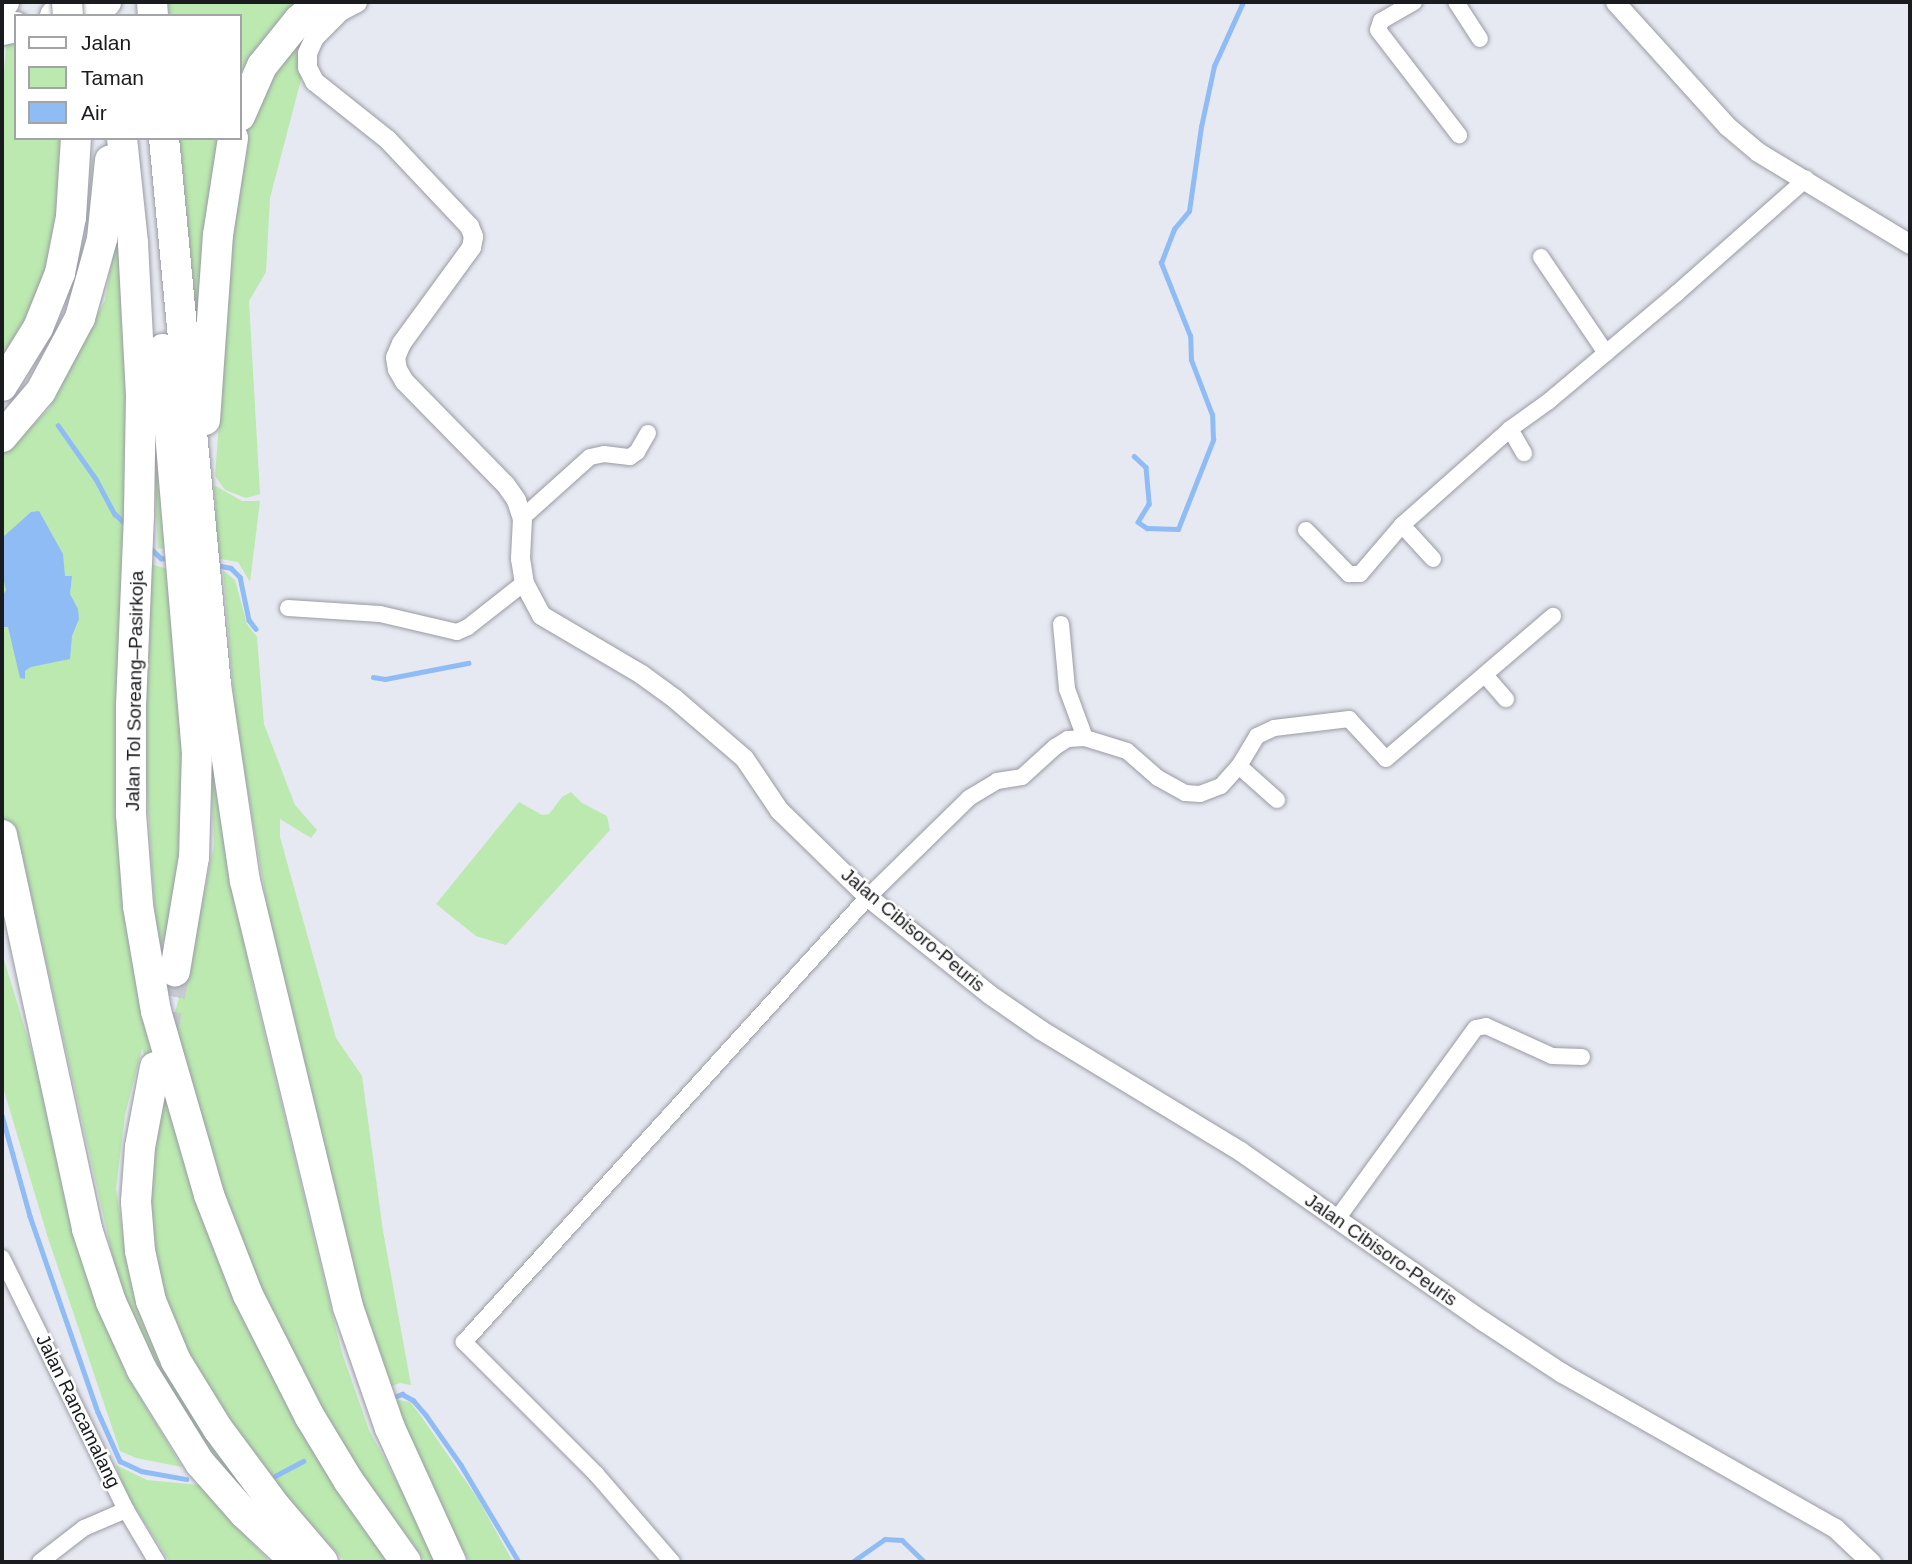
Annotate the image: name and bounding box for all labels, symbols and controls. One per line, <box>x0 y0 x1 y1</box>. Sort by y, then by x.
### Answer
legend <box>14 14 242 140</box>
text: Jalan <box>81 31 131 54</box>
text: Taman <box>81 66 144 89</box>
text: Air <box>81 101 107 124</box>
street label: Jalan Tol Soreang–Pasirkoja <box>122 570 148 812</box>
street label: Jalan Cibisoro-Peuris <box>837 863 989 997</box>
street label: Jalan Cibisoro-Peuris <box>1301 1189 1461 1311</box>
street label: Jalan Rancamalang <box>31 1331 125 1491</box>

